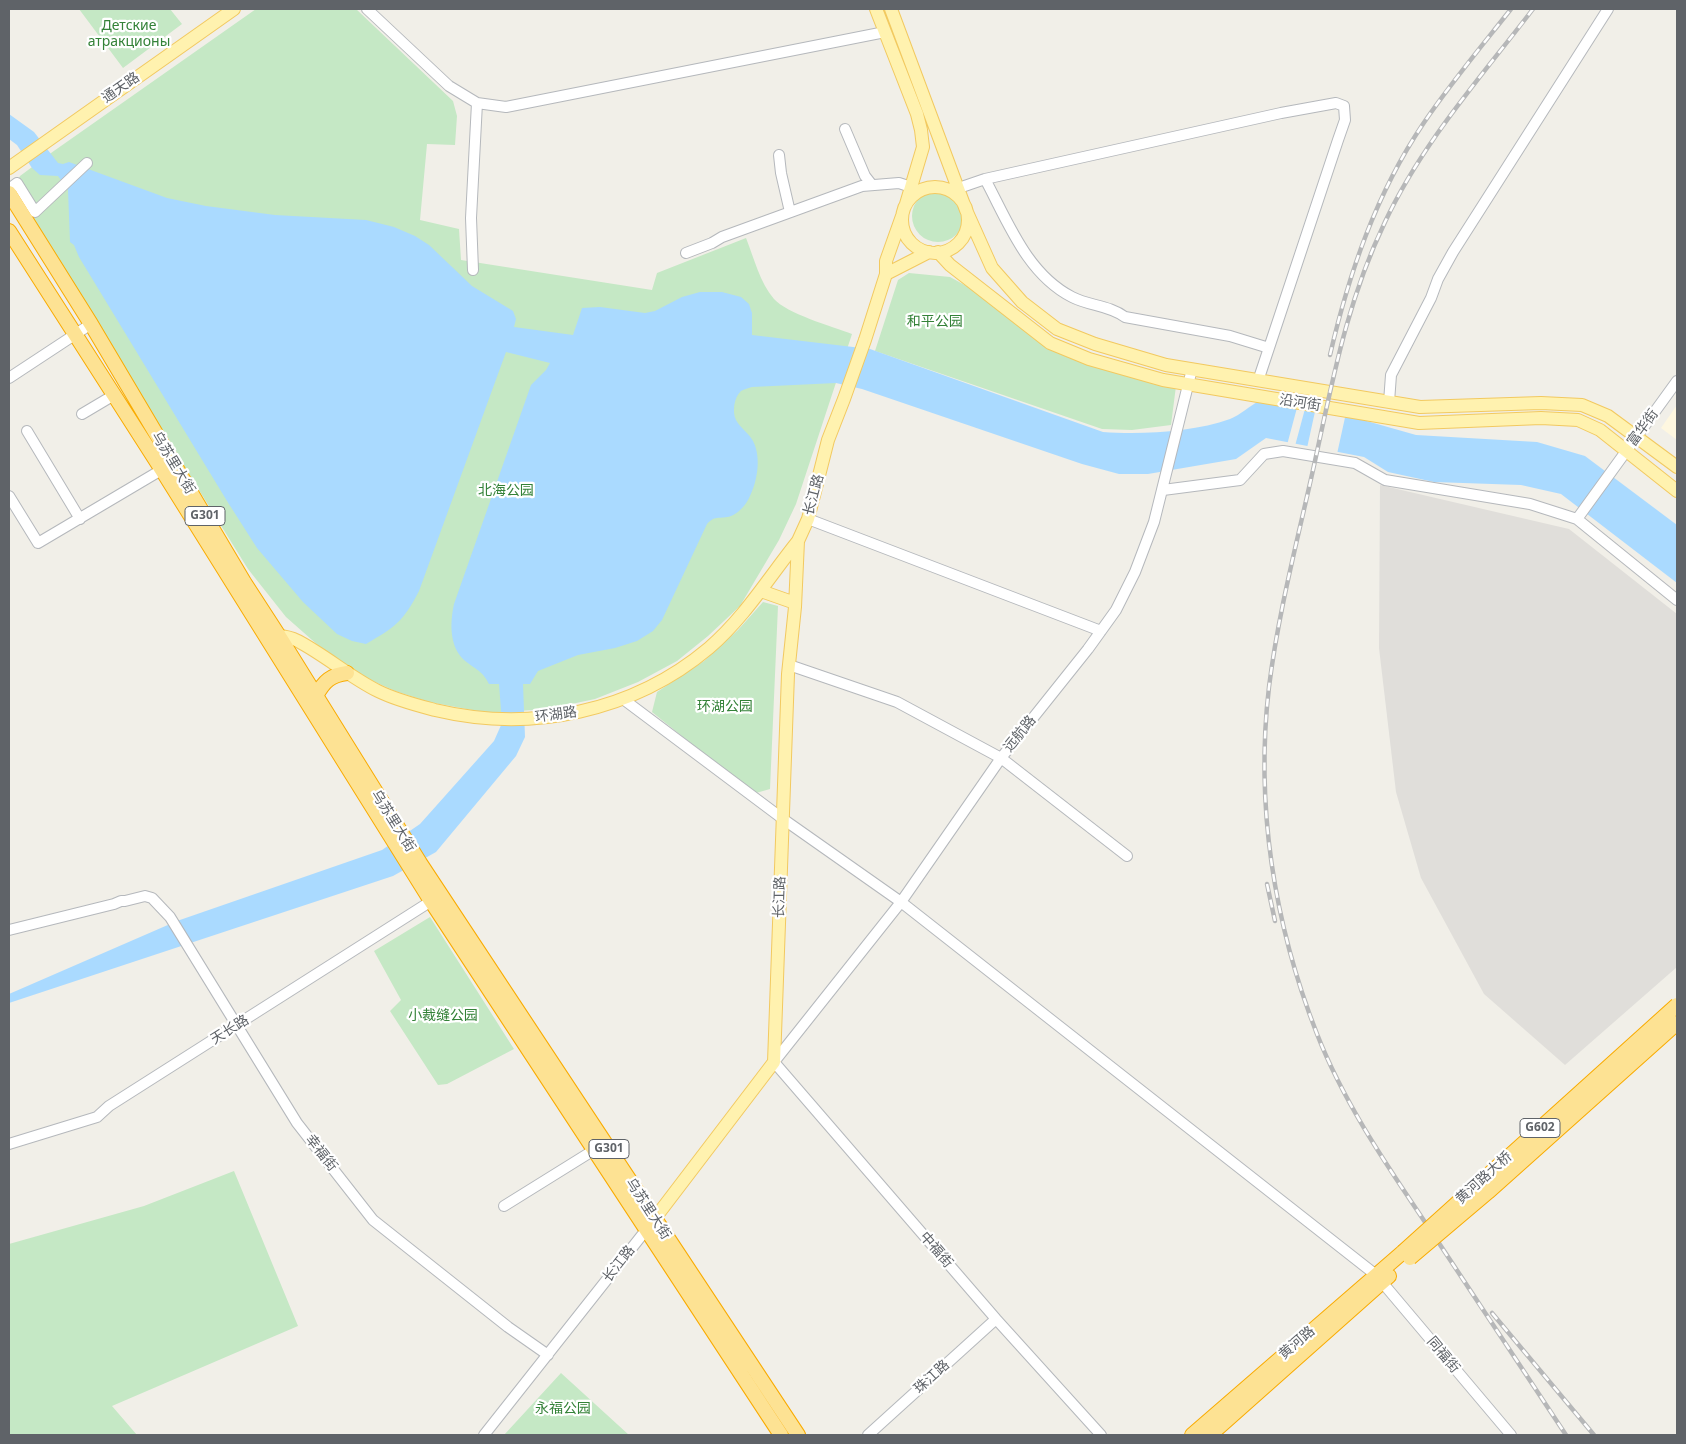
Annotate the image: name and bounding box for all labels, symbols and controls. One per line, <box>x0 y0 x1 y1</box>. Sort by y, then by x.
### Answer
park label: Детские атракционы <box>88 18 170 50</box>
street label: 通天路 <box>99 69 143 107</box>
park label: 和平公园 <box>907 314 963 330</box>
street label: 沿河街 <box>1278 391 1322 415</box>
street label: 富华街 <box>1624 406 1662 450</box>
street label: 乌苏里大街 <box>148 429 198 497</box>
street label: 长江路 <box>800 473 828 517</box>
park label: 北海公园 <box>478 483 534 499</box>
road number: G301 <box>185 506 225 526</box>
park label: 环湖公园 <box>697 699 753 715</box>
street label: 环湖路 <box>534 704 578 726</box>
street label: 远航路 <box>1000 712 1040 756</box>
street label: 乌苏里大街 <box>367 787 419 855</box>
street label: 长江路 <box>771 876 789 918</box>
park label: 小裁缝公园 <box>408 1008 478 1024</box>
street label: 天长路 <box>208 1012 252 1048</box>
road number: G602 <box>1520 1118 1560 1138</box>
street label: 幸福街 <box>301 1131 341 1175</box>
road number: G301 <box>589 1140 629 1158</box>
street label: 黄河路大桥 <box>1452 1148 1516 1208</box>
street label: 乌苏里大街 <box>622 1175 674 1243</box>
street label: 中福街 <box>916 1229 956 1271</box>
street label: 长江路 <box>599 1242 639 1286</box>
street label: 黄河路 <box>1276 1323 1318 1363</box>
street label: 同福街 <box>1423 1334 1463 1376</box>
street label: 珠江路 <box>911 1357 953 1397</box>
park label: 永福公园 <box>535 1401 591 1417</box>

